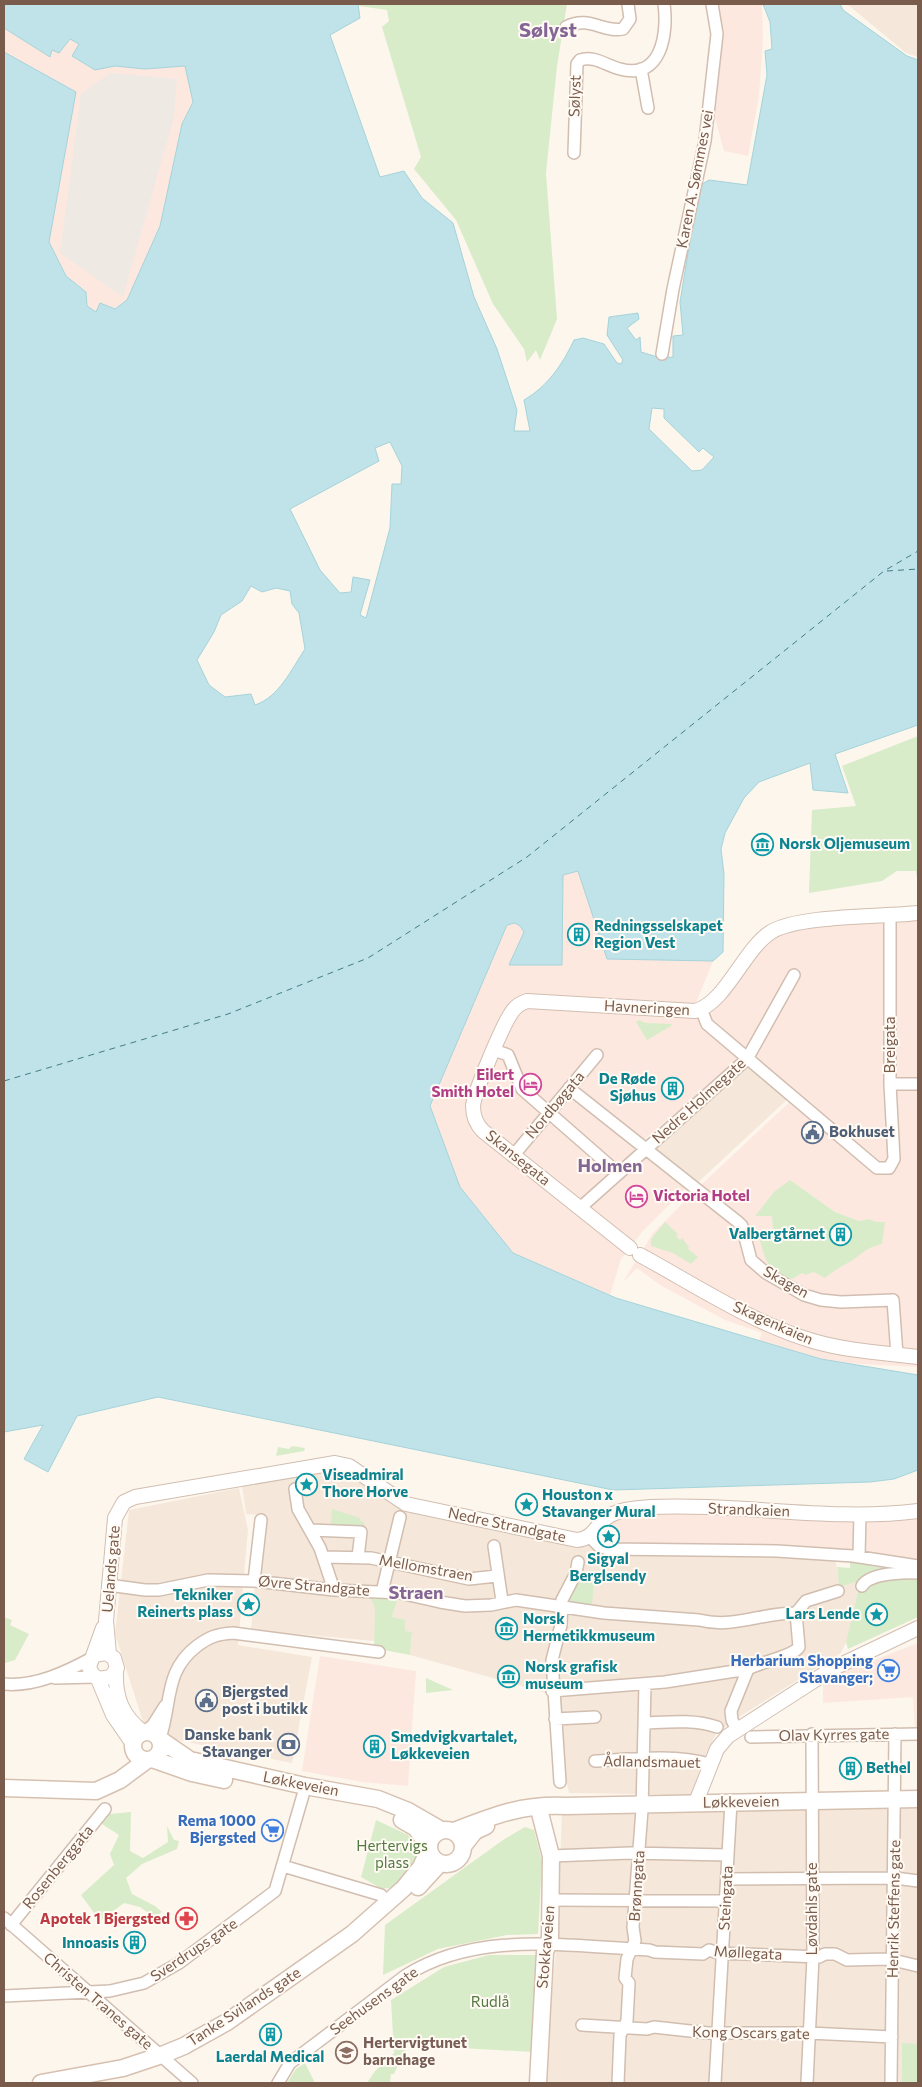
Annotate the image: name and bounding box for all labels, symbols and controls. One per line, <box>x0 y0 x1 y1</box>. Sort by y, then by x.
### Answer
district label: Sølyst <box>519 17 577 41</box>
street label: Sølyst <box>564 75 584 117</box>
street label: Karen A. Sømmes vei <box>672 108 716 250</box>
museum icon: Norsk Oljemuseum <box>751 832 775 856</box>
place label: Norsk Oljemuseum <box>779 834 910 852</box>
place label: Redningsselskapet Region Vest <box>594 916 723 951</box>
building icon: Redningsselskapet Region Vest <box>566 923 590 947</box>
street label: Havneringen <box>604 996 690 1018</box>
street label: Breigata <box>880 1016 898 1074</box>
street label: Nedre Holmegate <box>648 1054 749 1147</box>
place label: Eilert Smith Hotel <box>431 1065 514 1100</box>
street label: Nordbøgata <box>521 1067 588 1142</box>
place label: De Røde Sjøhus <box>599 1069 656 1104</box>
hotel icon: Eilert Smith Hotel <box>518 1072 542 1096</box>
building icon: De Røde Sjøhus <box>660 1076 684 1100</box>
public building icon: Bokhuset <box>801 1120 825 1144</box>
place label: Bokhuset <box>829 1122 895 1140</box>
street label: Skansegata <box>483 1126 555 1189</box>
district label: Holmen <box>578 1154 642 1176</box>
hotel icon: Victoria Hotel <box>625 1184 649 1208</box>
place label: Victoria Hotel <box>653 1186 750 1204</box>
building icon: Valbergtårnet <box>829 1222 853 1246</box>
place label: Valbergtårnet <box>729 1224 825 1242</box>
street label: Skagen <box>761 1261 812 1301</box>
street label: Skagenkaien <box>731 1296 816 1348</box>
place label: Viseadmiral Thore Horve <box>322 1465 408 1500</box>
place icon: Viseadmiral Thore Horve <box>294 1472 318 1496</box>
place label: Houston x Stavanger Mural <box>542 1485 655 1520</box>
place icon: Houston x Stavanger Mural <box>514 1492 538 1516</box>
street label: Strandkaien <box>708 1499 790 1519</box>
street label: Nedre Strandgate <box>447 1503 568 1545</box>
place icon: Sigyal Berglsendy <box>596 1524 620 1548</box>
street label: Uelands gate <box>97 1525 123 1613</box>
place label: Sigyal Berglsendy <box>570 1549 647 1584</box>
street label: Mellomstraen <box>378 1550 475 1584</box>
street label: Øvre Strandgate <box>258 1571 371 1599</box>
district label: Straen <box>389 1581 443 1603</box>
place label: Tekniker Reinerts plass <box>137 1585 233 1620</box>
place icon: Tekniker Reinerts plass <box>237 1592 261 1616</box>
place icon: Lars Lende <box>864 1602 888 1626</box>
place label: Lars Lende <box>786 1604 860 1622</box>
place label: Norsk Hermetikkmuseum <box>523 1609 655 1644</box>
museum icon: Norsk Hermetikkmuseum <box>495 1616 519 1640</box>
place label: Herbarium Shopping Stavanger; <box>731 1651 873 1686</box>
place label: Norsk grafisk museum <box>525 1657 618 1692</box>
supermarket icon: Herbarium Shopping Stavanger; <box>877 1658 901 1682</box>
museum icon: Norsk grafisk museum <box>497 1664 521 1688</box>
place label: Bjergsted post i butikk <box>222 1682 308 1717</box>
public building icon: Bjergsted post i butikk <box>194 1689 218 1713</box>
street label: Olav Kyrres gate <box>778 1724 890 1744</box>
place label: Danske bank Stavanger <box>184 1725 272 1760</box>
place label: Smedvigkvartalet, Løkkeveien <box>391 1727 518 1762</box>
bank icon: Danske bank Stavanger <box>276 1732 300 1756</box>
building icon: Smedvigkvartalet, Løkkeveien <box>363 1734 387 1758</box>
street label: Ådlandsmauet <box>603 1750 701 1771</box>
building icon: Bethel <box>838 1756 862 1780</box>
place label: Bethel <box>866 1758 911 1776</box>
street label: Løkkeveien <box>262 1767 341 1799</box>
street label: Løkkeveien <box>702 1791 780 1811</box>
place label: Rema 1000 Bjergsted <box>178 1811 256 1846</box>
supermarket icon: Rema 1000 Bjergsted <box>260 1818 284 1842</box>
street label: Rosenberggata <box>18 1821 96 1912</box>
park label: Hertervigs plass <box>356 1836 428 1871</box>
street label: Henrik Steffens gate <box>883 1840 903 1978</box>
street label: Brønngata <box>625 1850 647 1922</box>
street label: Løvdahls gate <box>802 1862 820 1956</box>
street label: Steingata <box>714 1865 736 1931</box>
street label: Stokkaveien <box>532 1905 558 1989</box>
pharmacy icon: Apotek 1 Bjergsted <box>174 1907 198 1931</box>
place label: Apotek 1 Bjergsted <box>40 1909 170 1927</box>
street label: Sverdrups gate <box>147 1913 240 1985</box>
building icon: Innoasis <box>123 1931 147 1955</box>
place label: Innoasis <box>62 1933 119 1951</box>
street label: Møllegata <box>713 1941 783 1963</box>
street label: Christen Tranes gate <box>40 1948 157 2053</box>
street label: Seehusens gate <box>326 1962 421 2038</box>
street label: Tanke Svilands gate <box>183 1963 304 2050</box>
park label: Rudlå <box>471 1992 509 2010</box>
building icon: Laerdal Medical <box>258 2022 282 2046</box>
street label: Kong Oscars gate <box>692 2022 810 2042</box>
place label: Hertervigtunet barnehage <box>363 2033 467 2068</box>
school or university icon: Hertervigtunet barnehage <box>335 2040 359 2064</box>
place label: Laerdal Medical <box>216 2047 324 2065</box>

